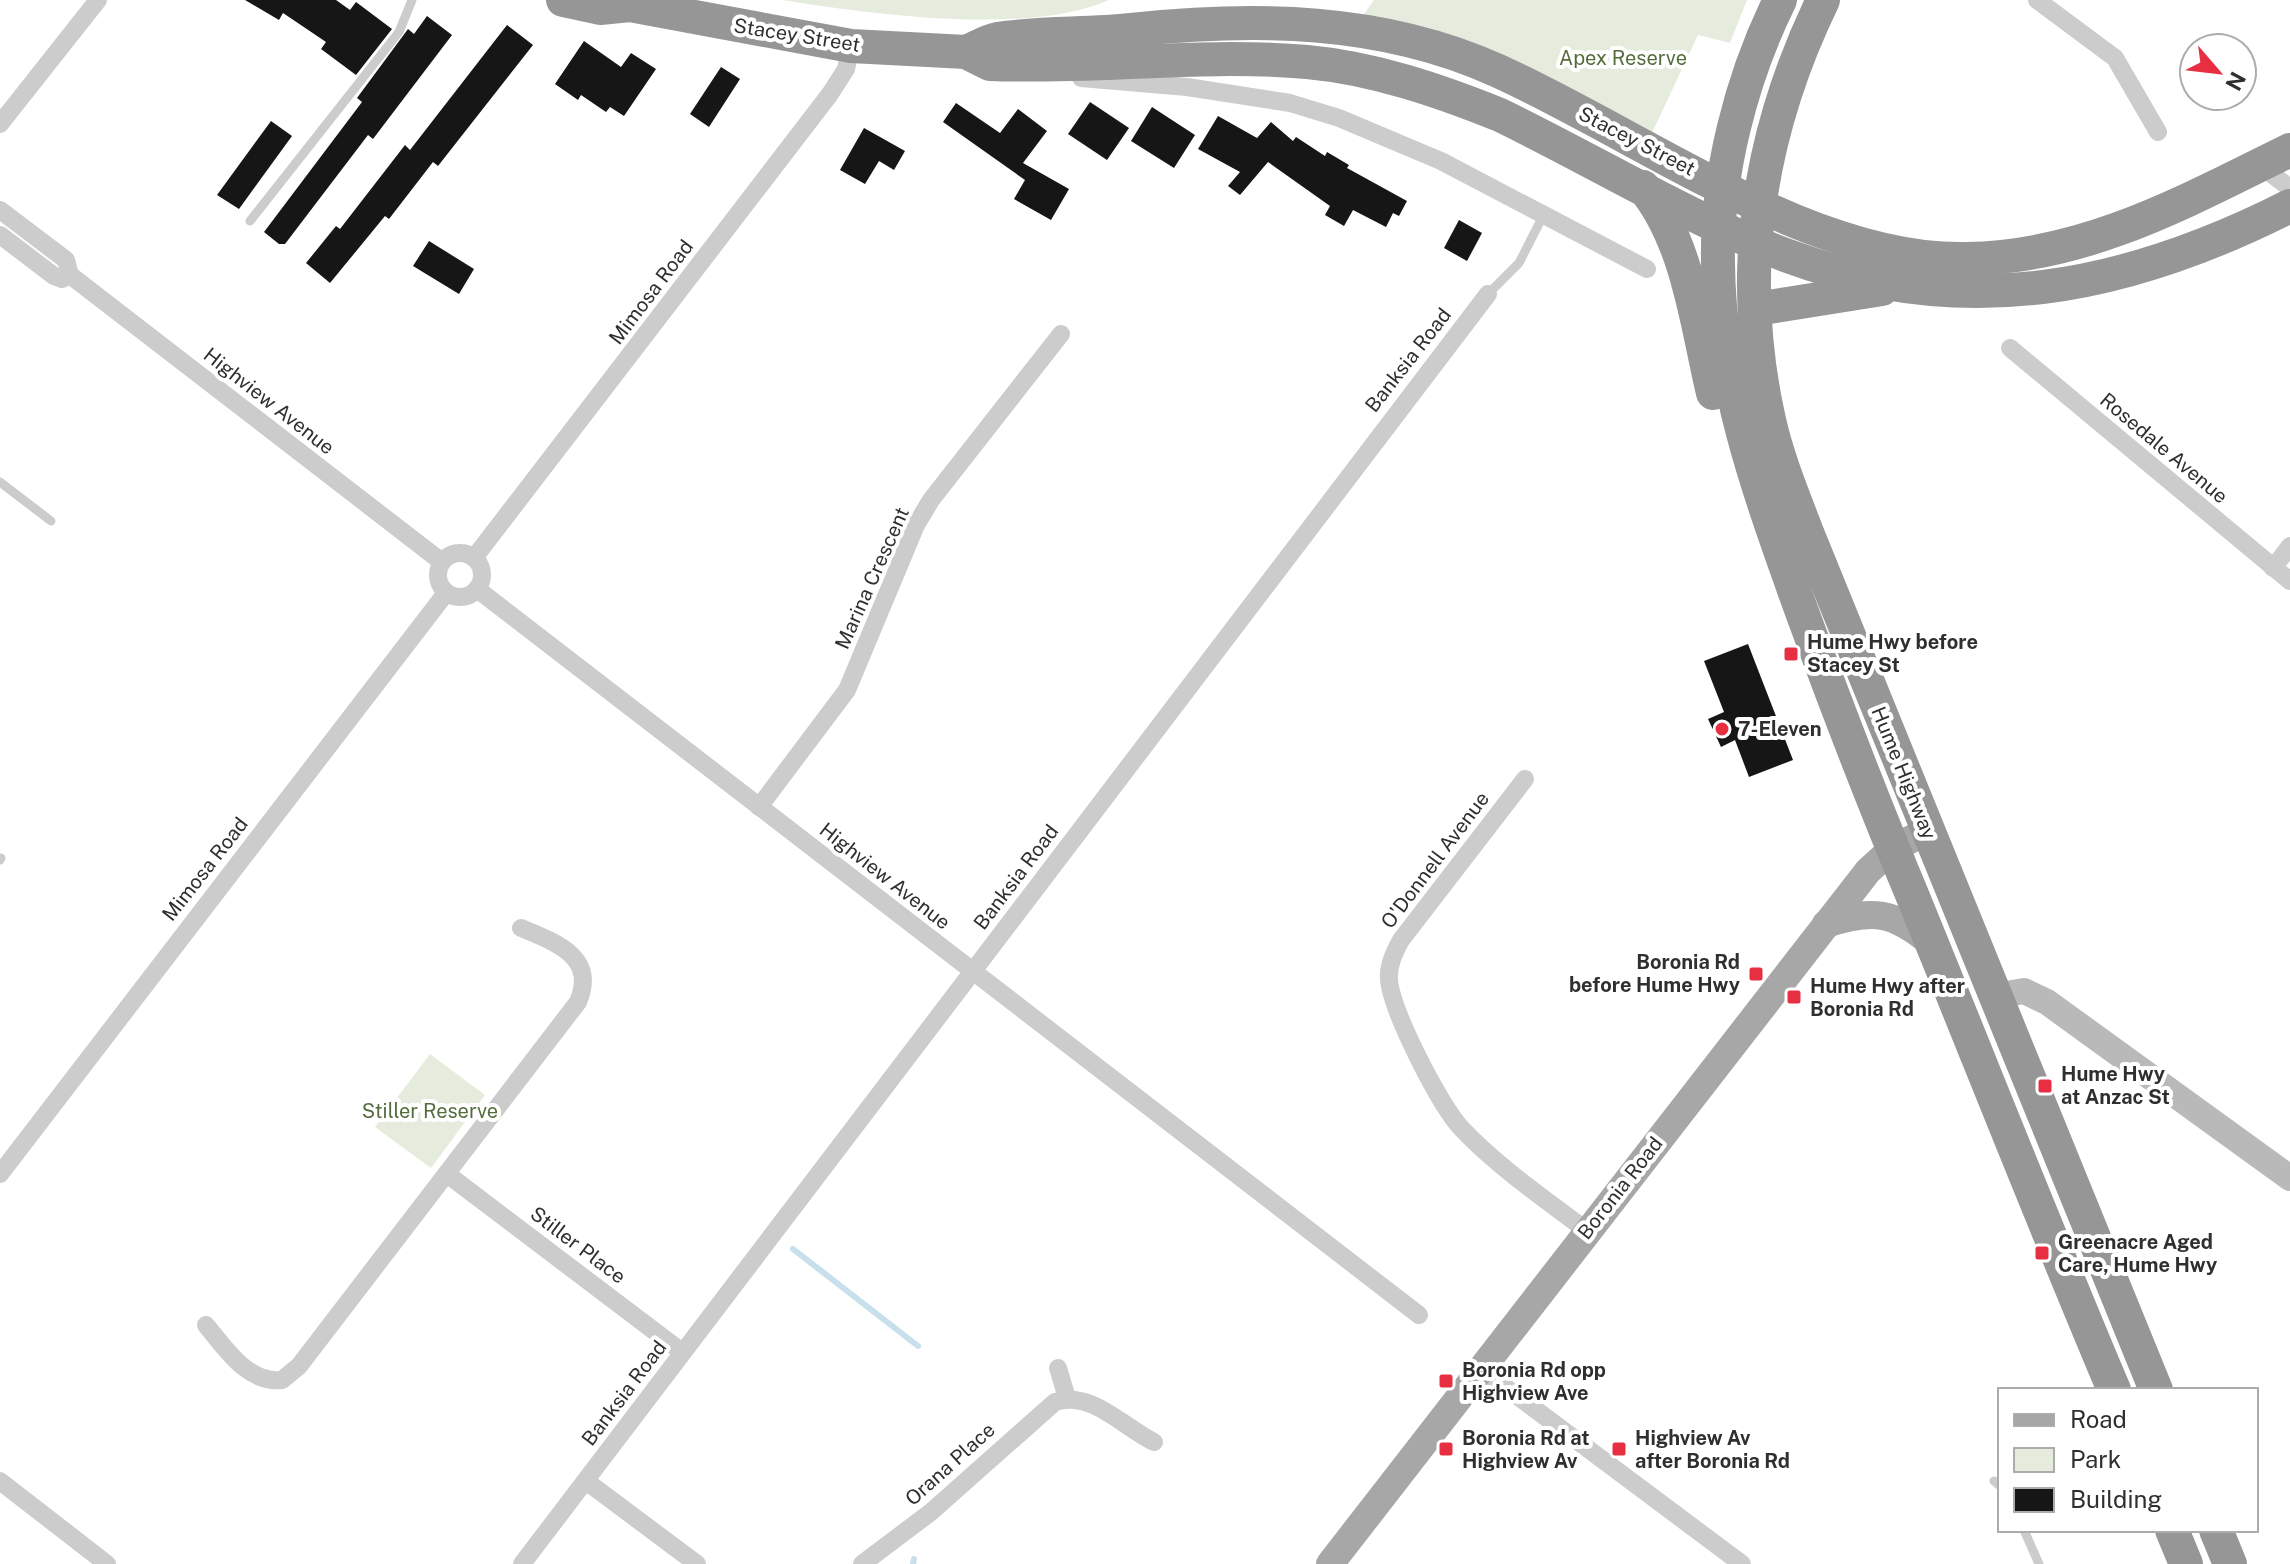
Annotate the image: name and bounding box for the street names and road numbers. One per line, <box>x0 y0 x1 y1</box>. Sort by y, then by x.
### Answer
street label: Stacey Street <box>732 13 862 57</box>
street label: Stacey Street <box>1575 101 1699 181</box>
street label: Mimosa Road <box>604 235 698 349</box>
street label: Banksia Road <box>1360 303 1456 417</box>
street label: Highview Avenue <box>199 343 339 459</box>
street label: Rosedale Avenue <box>2095 388 2233 508</box>
street label: Marina Crescent <box>830 503 914 653</box>
street label: Hume Highway <box>1866 703 1942 843</box>
street label: O'Donnell Avenue <box>1376 787 1494 933</box>
street label: Mimosa Road <box>157 812 253 926</box>
street label: Highview Avenue <box>815 818 955 934</box>
street label: Banksia Road <box>969 820 1063 934</box>
street label: Boronia Road <box>1573 1132 1667 1244</box>
street label: Stiller Place <box>526 1201 630 1289</box>
street label: Banksia Road <box>577 1336 671 1450</box>
street label: Orana Place <box>900 1417 1000 1511</box>

